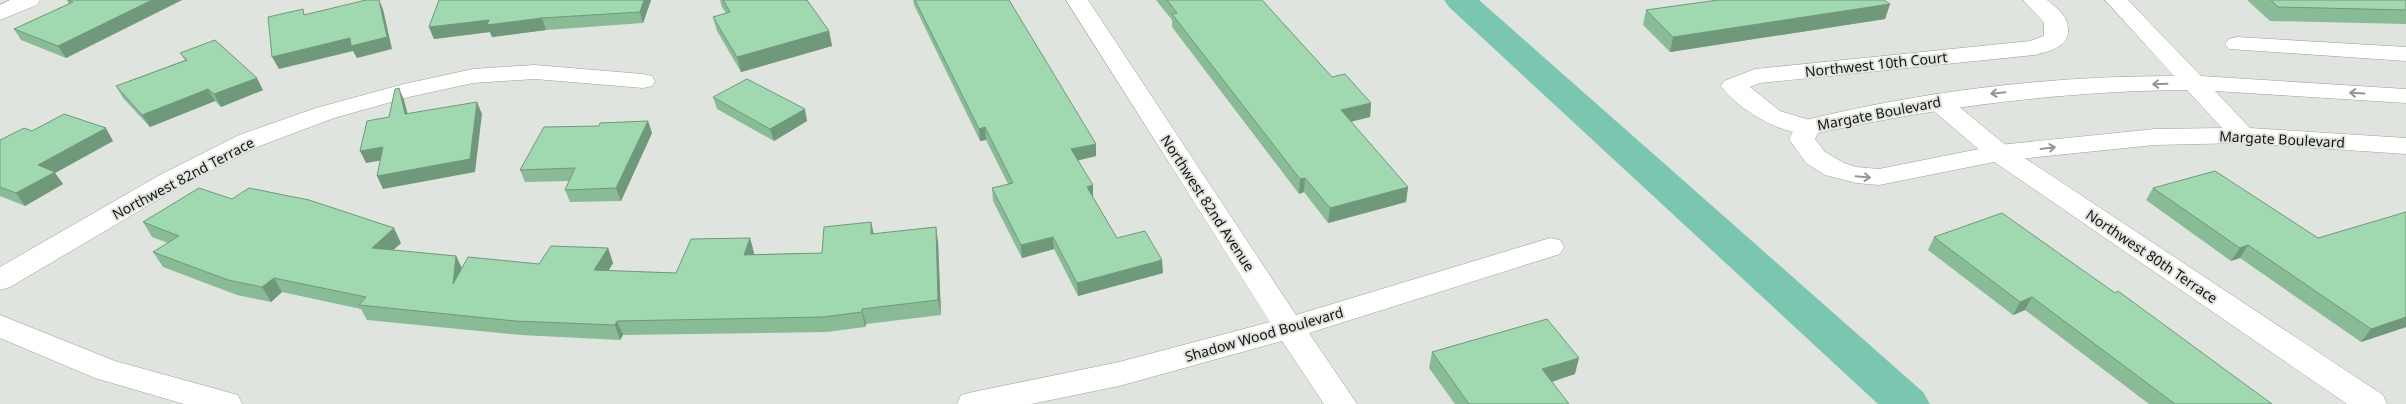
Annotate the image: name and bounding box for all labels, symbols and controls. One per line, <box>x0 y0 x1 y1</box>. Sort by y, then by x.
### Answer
street label: Northwest 10th Court <box>1804 47 1948 81</box>
one-way arrow <box>2152 79 2168 89</box>
one-way arrow <box>1990 88 2006 98</box>
one-way arrow <box>2350 88 2366 98</box>
street label: Margate Boulevard <box>1815 92 1943 134</box>
street label: Margate Boulevard <box>2219 126 2345 152</box>
street label: Northwest 82nd Avenue <box>1157 131 1259 275</box>
street label: Northwest 82nd Terrace <box>109 132 257 224</box>
one-way arrow <box>2040 142 2056 152</box>
one-way arrow <box>1855 172 1871 181</box>
street label: Northwest 80th Terrace <box>2083 205 2222 307</box>
street label: Shadow Wood Boulevard <box>1183 302 1345 366</box>

